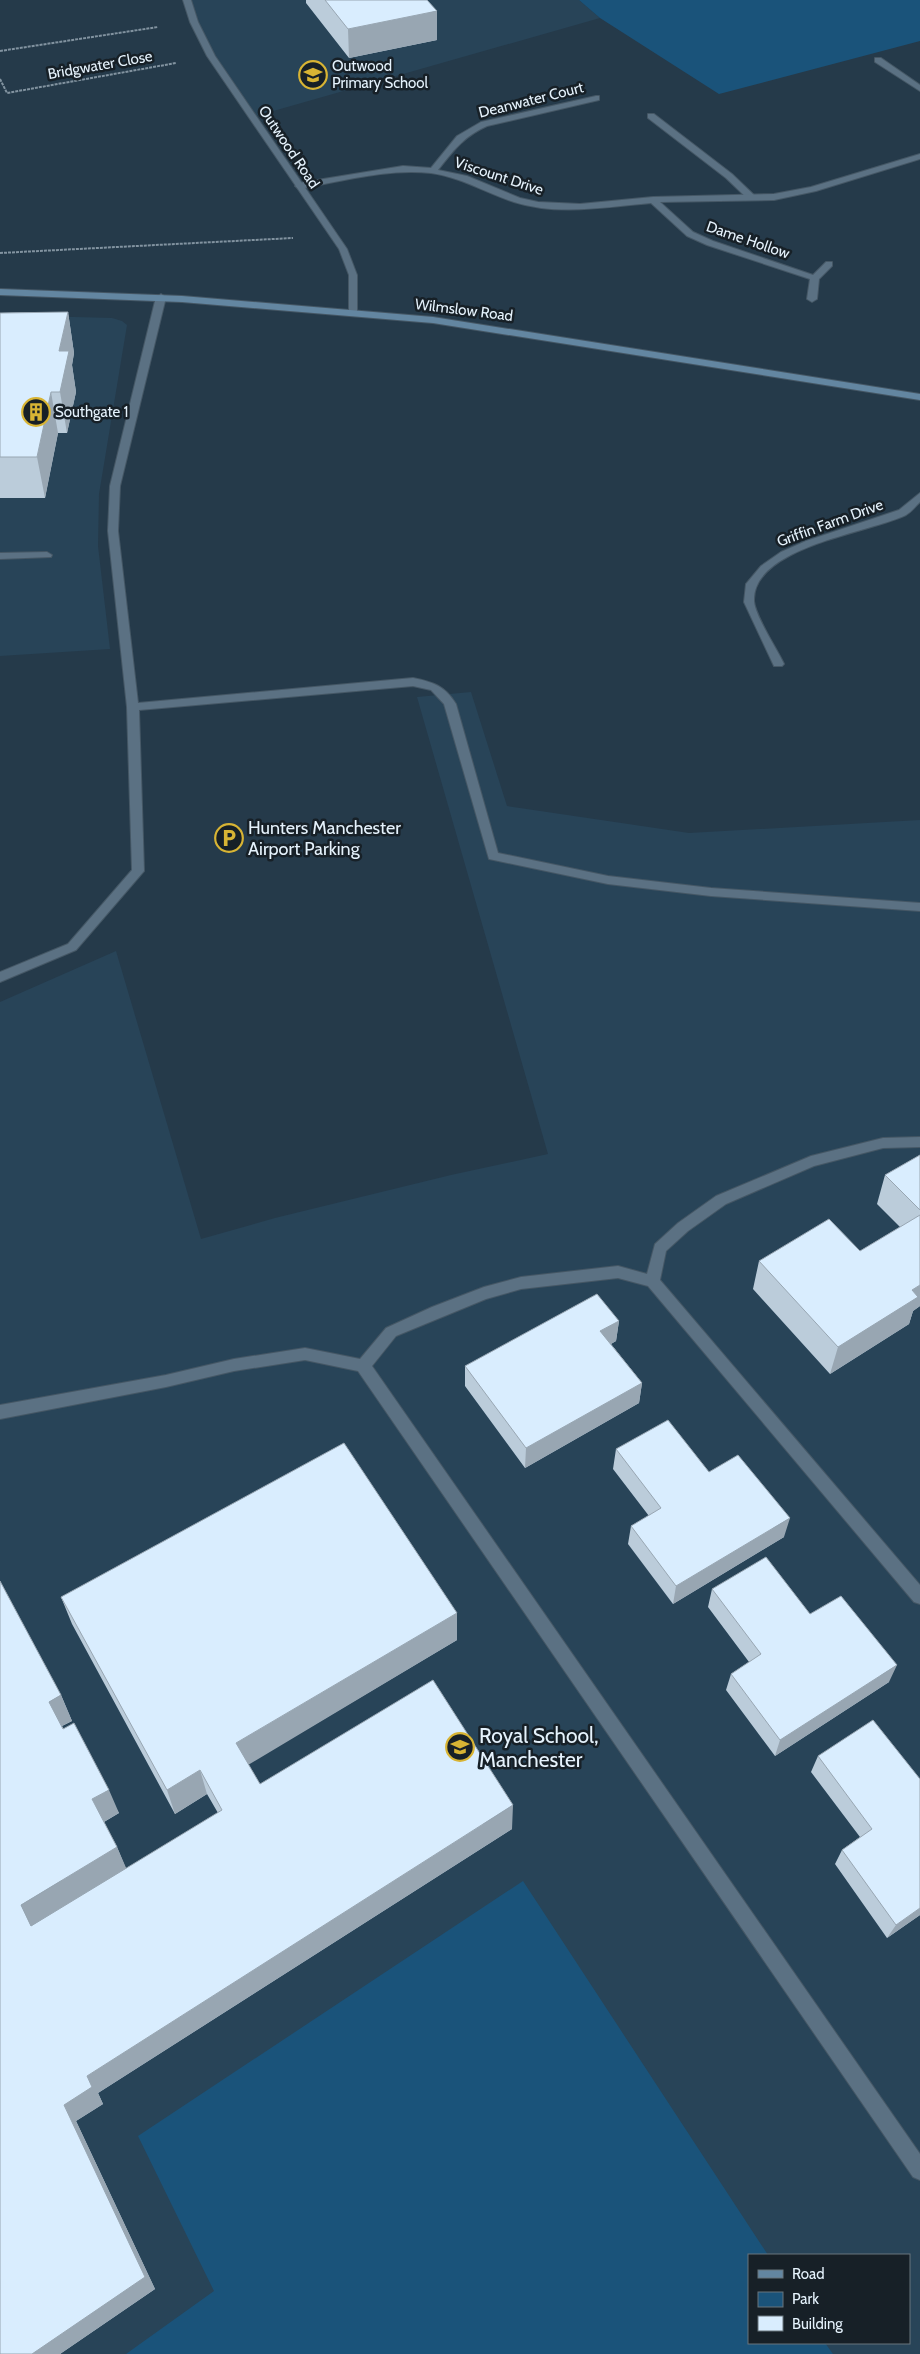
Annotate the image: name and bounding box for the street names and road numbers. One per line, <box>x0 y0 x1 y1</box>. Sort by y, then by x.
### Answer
street label: Bridgwater Close <box>46 47 154 83</box>
street label: Deanwater Court <box>477 78 585 122</box>
street label: Outwood Road <box>255 102 323 192</box>
street label: Viscount Drive <box>452 153 546 199</box>
street label: Dame Hollow <box>704 217 792 263</box>
street label: Wilmslow Road <box>414 295 514 325</box>
street label: Griffin Farm Drive <box>774 495 886 551</box>

